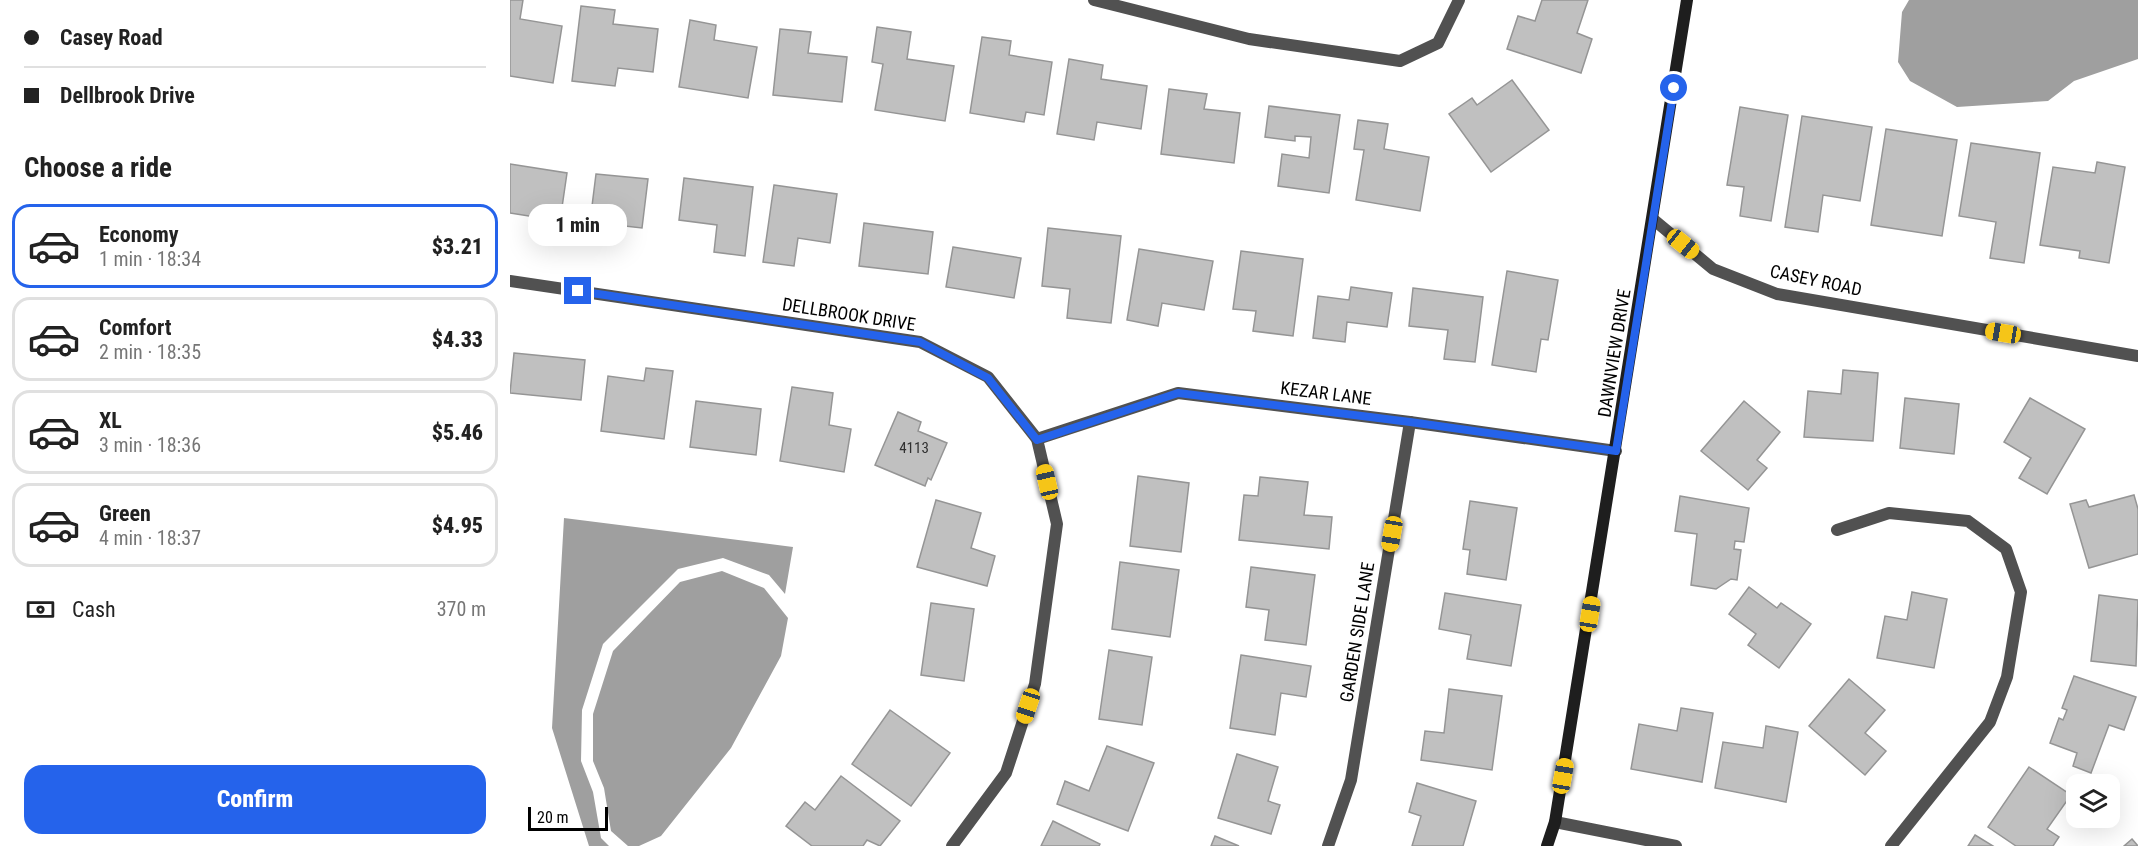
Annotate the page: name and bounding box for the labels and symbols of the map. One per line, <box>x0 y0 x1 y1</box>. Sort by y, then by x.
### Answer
route start <box>1660 74 1687 101</box>
callout: 1 min <box>529 204 628 246</box>
car <box>1663 226 1703 262</box>
street label: CASEY ROAD <box>1768 260 1864 300</box>
route end <box>564 277 591 304</box>
street label: DAWNVIEW DRIVE <box>1594 287 1635 419</box>
street label: DELLBROOK DRIVE <box>781 293 917 335</box>
car <box>1984 321 2022 345</box>
street label: KEZAR LANE <box>1279 377 1373 409</box>
house number: 4113 <box>899 439 929 457</box>
car <box>1034 462 1060 502</box>
car <box>1380 515 1404 553</box>
street label: GARDEN SIDE LANE <box>1336 560 1378 704</box>
car <box>1578 595 1602 633</box>
car <box>1014 686 1042 726</box>
car <box>1551 757 1575 795</box>
scale bar <box>528 804 608 832</box>

